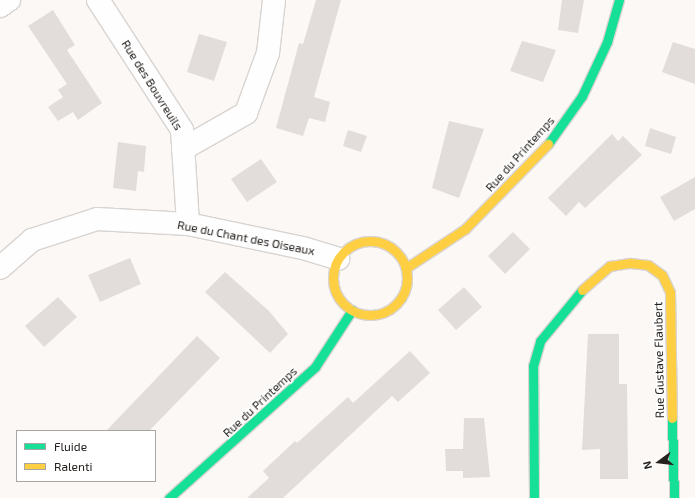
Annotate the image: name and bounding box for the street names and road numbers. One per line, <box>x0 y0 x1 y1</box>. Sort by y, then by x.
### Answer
street label: Rue des Bouvreuils <box>118 37 186 133</box>
street label: Rue du Printemps <box>482 113 558 195</box>
street label: Rue du Chant des Oiseaux <box>176 218 316 258</box>
street label: Rue Gustave Flaubert <box>651 302 667 418</box>
street label: Rue du Printemps <box>220 364 300 440</box>

